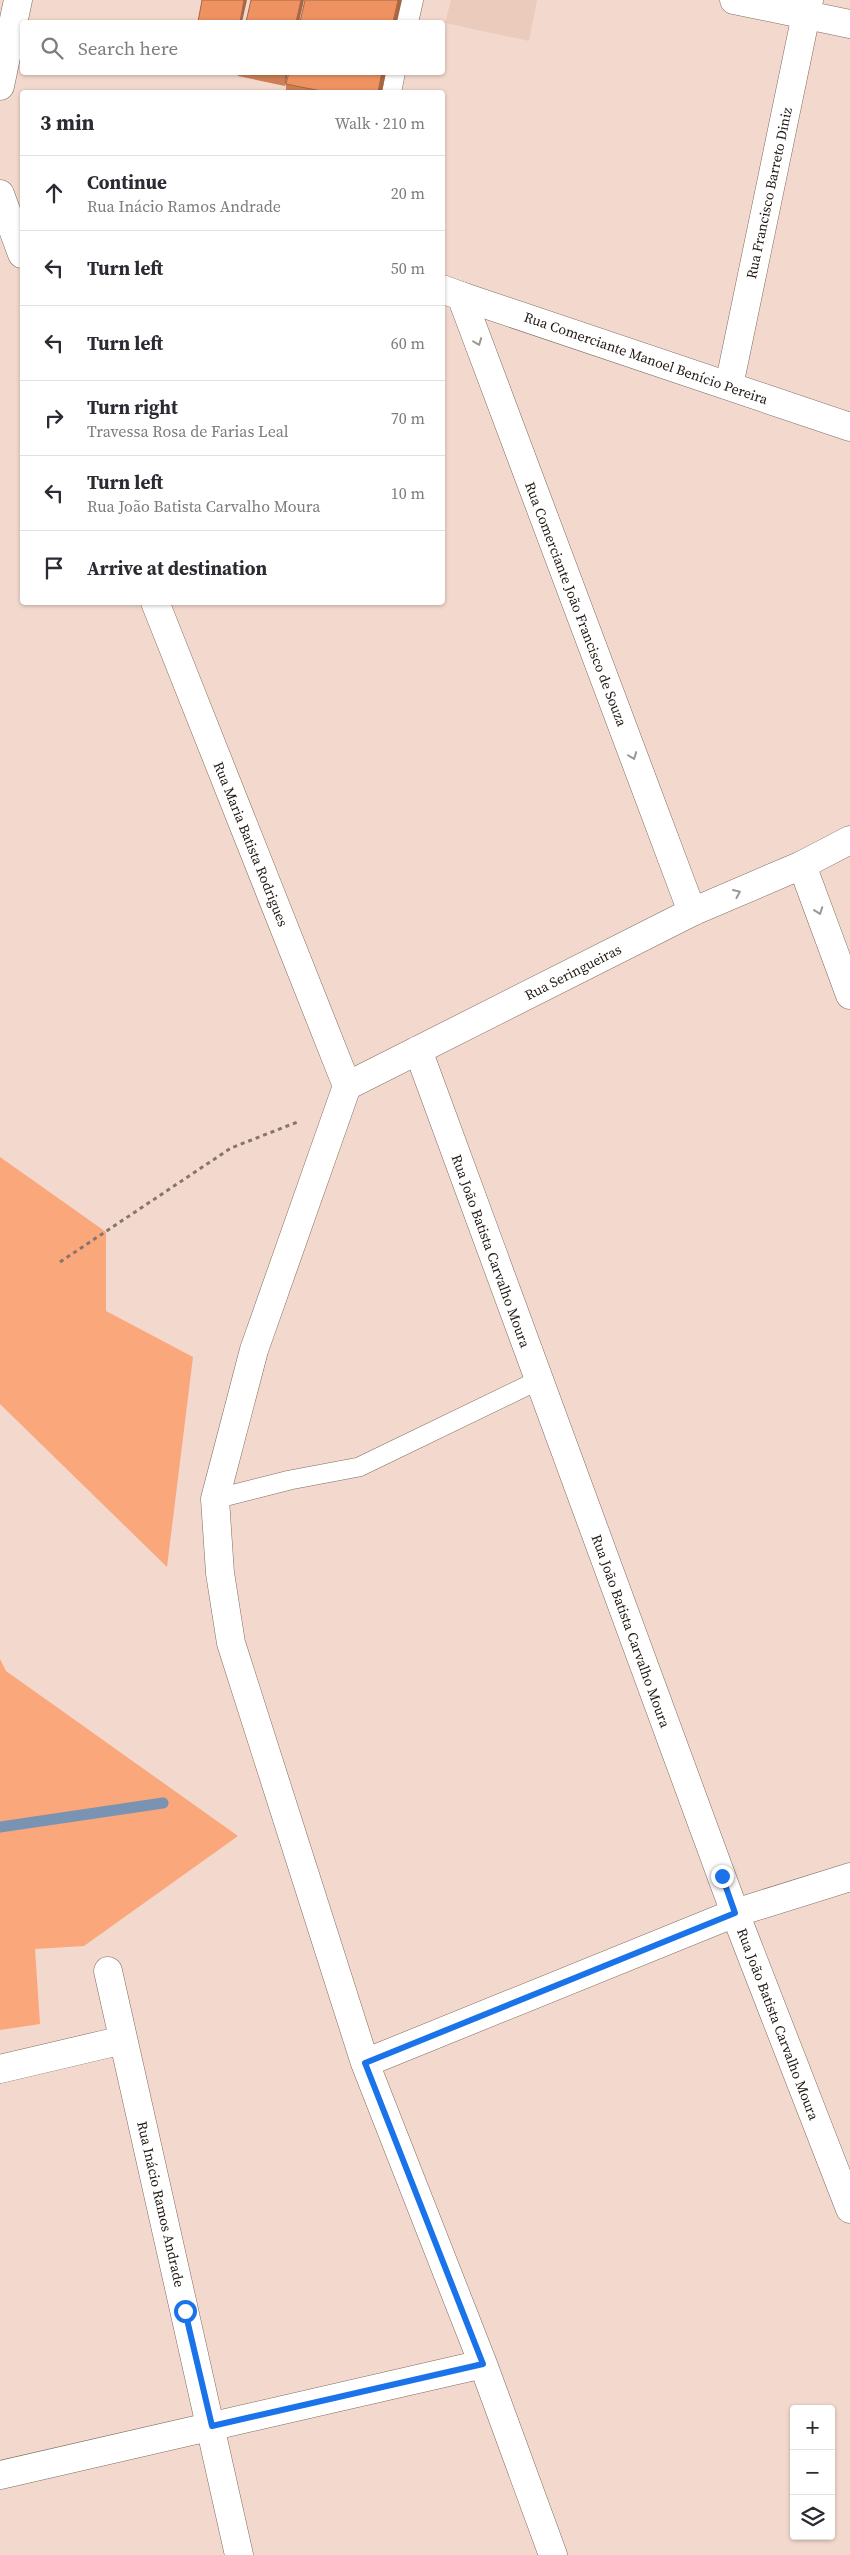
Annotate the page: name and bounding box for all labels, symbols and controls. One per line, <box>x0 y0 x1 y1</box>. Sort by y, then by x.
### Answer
search box <box>20 20 445 75</box>
icon: search <box>38 34 66 62</box>
text: Search here <box>78 35 178 61</box>
street label: Rua Francisco Barreto Diniz <box>741 105 797 281</box>
text: 3 min <box>40 108 95 137</box>
text: Walk · 210 m <box>335 112 425 134</box>
text: Continue <box>87 169 167 195</box>
icon: ahead <box>40 179 68 207</box>
text: 20 m <box>391 182 425 204</box>
text: Rua Inácio Ramos Andrade <box>87 195 281 217</box>
icon: left <box>40 254 68 282</box>
text: Turn left <box>87 255 163 281</box>
text: 50 m <box>391 257 425 279</box>
street label: Rua Comerciante Manoel Benício Pereira <box>521 307 771 410</box>
icon: left <box>40 329 68 357</box>
text: Turn left <box>87 330 163 356</box>
text: 60 m <box>391 332 425 354</box>
one-way arrow <box>472 337 482 345</box>
text: Turn right <box>87 394 178 420</box>
icon: right <box>40 404 68 432</box>
text: 70 m <box>391 407 425 429</box>
text: Travessa Rosa de Farias Leal <box>87 420 289 442</box>
text: Turn left <box>87 469 163 495</box>
icon: left <box>40 479 68 507</box>
street label: Rua Comerciante João Francisco de Souza <box>520 479 632 730</box>
text: 10 m <box>391 482 425 504</box>
text: Rua João Batista Carvalho Moura <box>87 495 321 517</box>
icon: arrive <box>40 554 68 582</box>
text: Arrive at destination <box>87 555 267 581</box>
one-way arrow <box>627 751 637 760</box>
street label: Rua Maria Batista Rodrigues <box>209 759 293 929</box>
one-way arrow <box>732 889 741 899</box>
one-way arrow <box>813 906 823 915</box>
street label: Rua Seringueiras <box>521 939 625 1005</box>
street label: Rua João Batista Carvalho Moura <box>447 1152 536 1351</box>
street label: Rua João Batista Carvalho Moura <box>587 1532 676 1731</box>
route end <box>711 1865 734 1888</box>
street label: Rua João Batista Carvalho Moura <box>732 1925 824 2124</box>
street label: Rua Inácio Ramos Andrade <box>132 2119 190 2289</box>
route start <box>174 2300 197 2323</box>
map controls <box>790 2405 835 2540</box>
button: + <box>790 2405 835 2450</box>
button: − <box>790 2450 835 2495</box>
button: layers <box>790 2495 835 2540</box>

